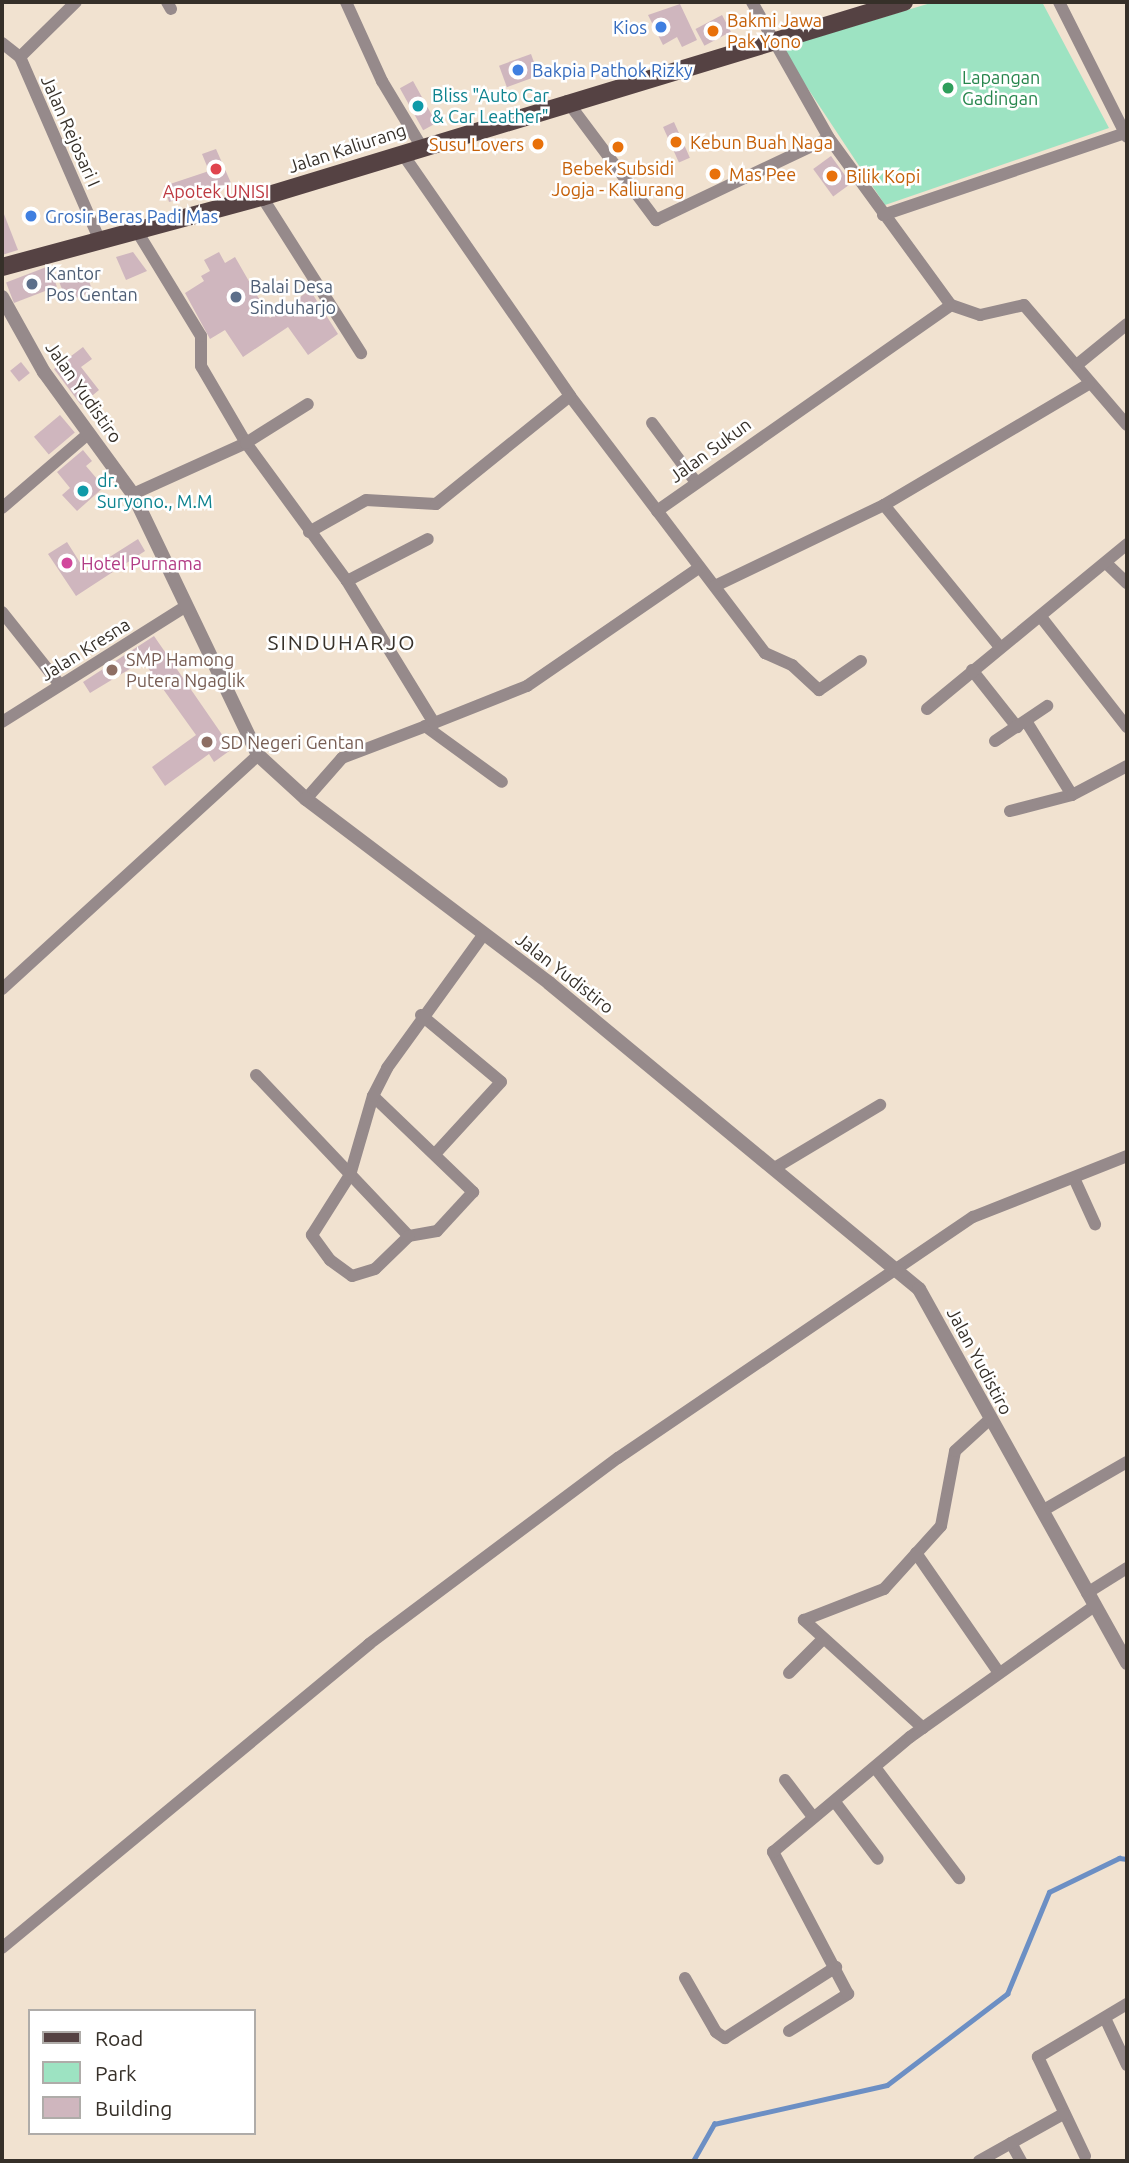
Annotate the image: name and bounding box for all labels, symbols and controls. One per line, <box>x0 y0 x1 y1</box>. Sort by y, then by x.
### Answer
place label: Bakmi Jawa Pak Yono <box>727 10 822 52</box>
place label: Kios <box>613 16 647 38</box>
marker: Kios <box>653 19 669 35</box>
marker: Bakmi Jawa Pak Yono <box>705 23 721 39</box>
place label: Bakpia Pathok Rizky <box>532 59 693 81</box>
marker: Bakpia Pathok Rizky <box>510 62 526 78</box>
place label: Lapangan Gadingan <box>962 67 1040 110</box>
street label: Jalan Rejosari I <box>37 72 105 190</box>
marker: Lapangan Gadingan <box>940 80 956 96</box>
place label: Bliss "Auto Car & Car Leather" <box>432 85 549 128</box>
marker: Bliss "Auto Car & Car Leather" <box>410 98 426 114</box>
street label: Jalan Kaliurang <box>285 119 409 177</box>
place label: Kebun Buah Naga <box>690 131 833 153</box>
place label: Susu Lovers <box>429 133 524 155</box>
marker: Kebun Buah Naga <box>668 134 684 150</box>
marker: Susu Lovers <box>530 136 546 152</box>
marker: Bebek Subsidi Jogja - Kaliurang <box>610 139 626 155</box>
place label: Bebek Subsidi Jogja - Kaliurang <box>551 158 685 200</box>
marker: Apotek UNISI <box>208 161 224 177</box>
place label: Mas Pee <box>729 163 796 185</box>
place label: Bilik Kopi <box>846 165 920 187</box>
marker: Mas Pee <box>707 166 723 182</box>
marker: Bilik Kopi <box>824 168 840 184</box>
place label: Apotek UNISI <box>163 180 269 202</box>
place label: Grosir Beras Padi Mas <box>45 205 218 227</box>
marker: Grosir Beras Padi Mas <box>23 208 39 224</box>
place label: Kantor Pos Gentan <box>46 263 138 306</box>
marker: Kantor Pos Gentan <box>24 276 40 292</box>
place label: Balai Desa Sinduharjo <box>250 276 336 318</box>
marker: Balai Desa Sinduharjo <box>228 289 244 305</box>
street label: Jalan Yudistiro <box>41 337 127 447</box>
street label: Jalan Sukun <box>665 413 755 487</box>
place label: dr. Suryono., M.M <box>97 470 213 512</box>
marker: dr. Suryono., M.M <box>75 483 91 499</box>
place label: Hotel Purnama <box>81 552 202 574</box>
marker: Hotel Purnama <box>59 555 75 571</box>
street label: Jalan Kresna <box>36 613 134 685</box>
district label: SINDUHARJO <box>269 629 415 655</box>
place label: SMP Hamong Putera Ngaglik <box>126 649 245 692</box>
marker: SMP Hamong Putera Ngaglik <box>104 662 120 678</box>
place label: SD Negeri Gentan <box>221 731 364 753</box>
marker: SD Negeri Gentan <box>199 734 215 750</box>
street label: Jalan Yudistiro <box>512 928 618 1018</box>
street label: Jalan Yudistiro <box>943 1304 1017 1418</box>
legend <box>28 2009 256 2135</box>
text: Road <box>95 2026 143 2050</box>
text: Park <box>95 2061 137 2085</box>
text: Building <box>95 2096 172 2120</box>

